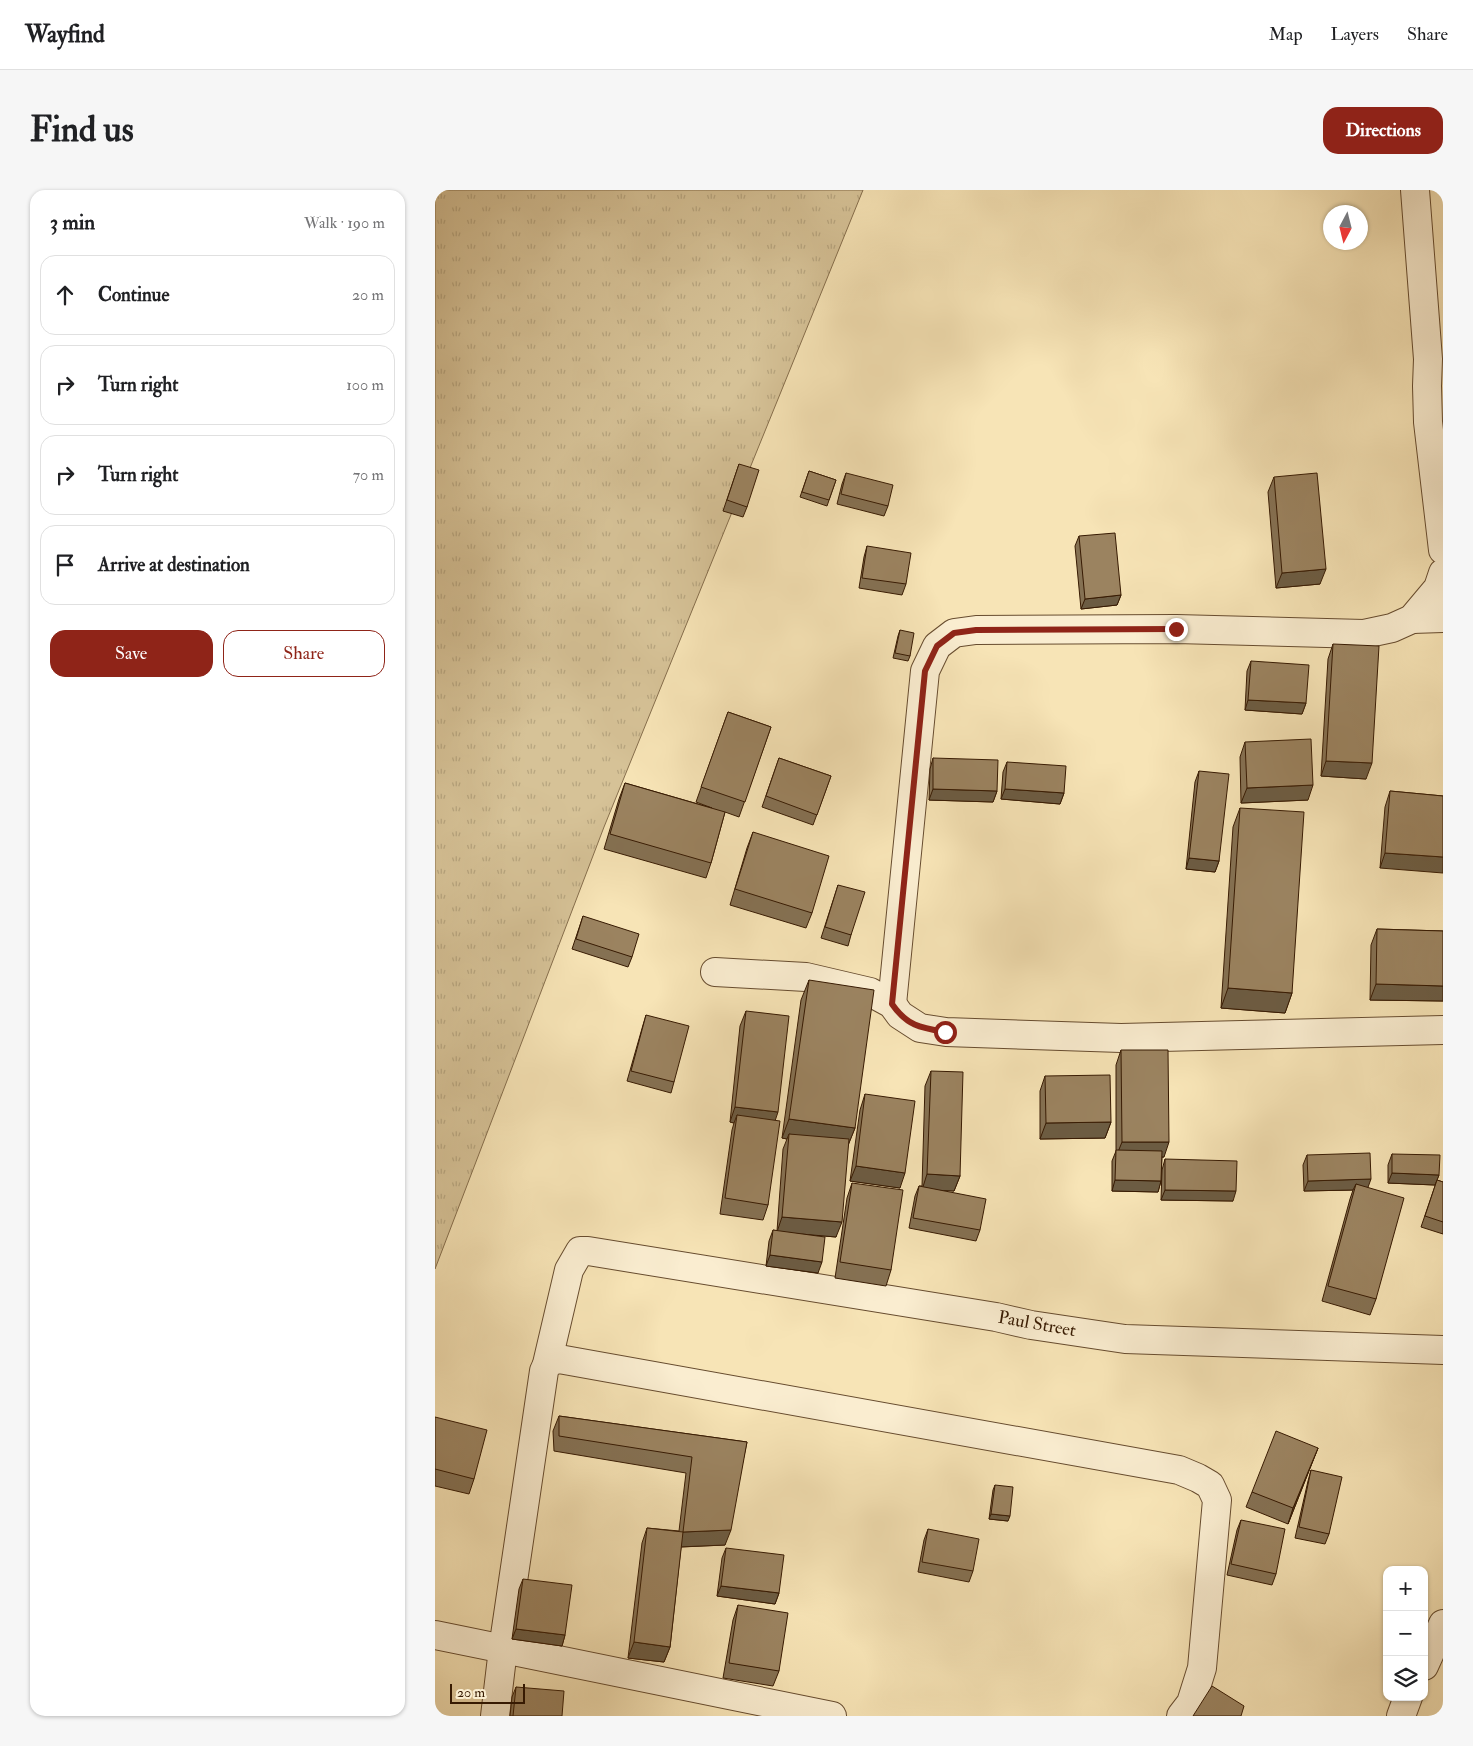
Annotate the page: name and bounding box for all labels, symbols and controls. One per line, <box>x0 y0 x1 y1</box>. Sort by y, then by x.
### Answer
text: Wayfind <box>25 19 105 50</box>
text: Map <box>1269 23 1303 46</box>
text: Layers <box>1331 23 1379 46</box>
text: Share <box>1407 23 1448 46</box>
button: Directions <box>1323 107 1443 154</box>
text: Find us <box>30 108 134 152</box>
north arrow <box>1323 205 1368 250</box>
text: 3 min <box>50 209 95 236</box>
text: Walk · 190 m <box>304 213 385 233</box>
icon: ahead <box>51 281 79 309</box>
text: Continue <box>98 283 169 307</box>
text: 20 m <box>352 285 384 305</box>
icon: right <box>51 371 79 399</box>
text: Turn right <box>98 373 178 397</box>
text: 100 m <box>346 375 384 395</box>
icon: right <box>51 461 79 489</box>
text: Turn right <box>98 463 178 487</box>
text: 70 m <box>353 465 384 485</box>
icon: arrive <box>51 551 79 579</box>
text: Arrive at destination <box>98 553 250 577</box>
route end <box>1165 618 1188 641</box>
button: Save <box>50 630 213 677</box>
button: Share <box>223 630 385 677</box>
route start <box>934 1021 957 1044</box>
street label: Paul Street <box>996 1306 1078 1342</box>
map controls <box>1383 1566 1428 1701</box>
button: + <box>1383 1566 1428 1611</box>
button: − <box>1383 1611 1428 1656</box>
button: layers <box>1383 1656 1428 1701</box>
scale bar <box>450 1681 525 1704</box>
text: 20 m <box>457 1684 485 1701</box>

